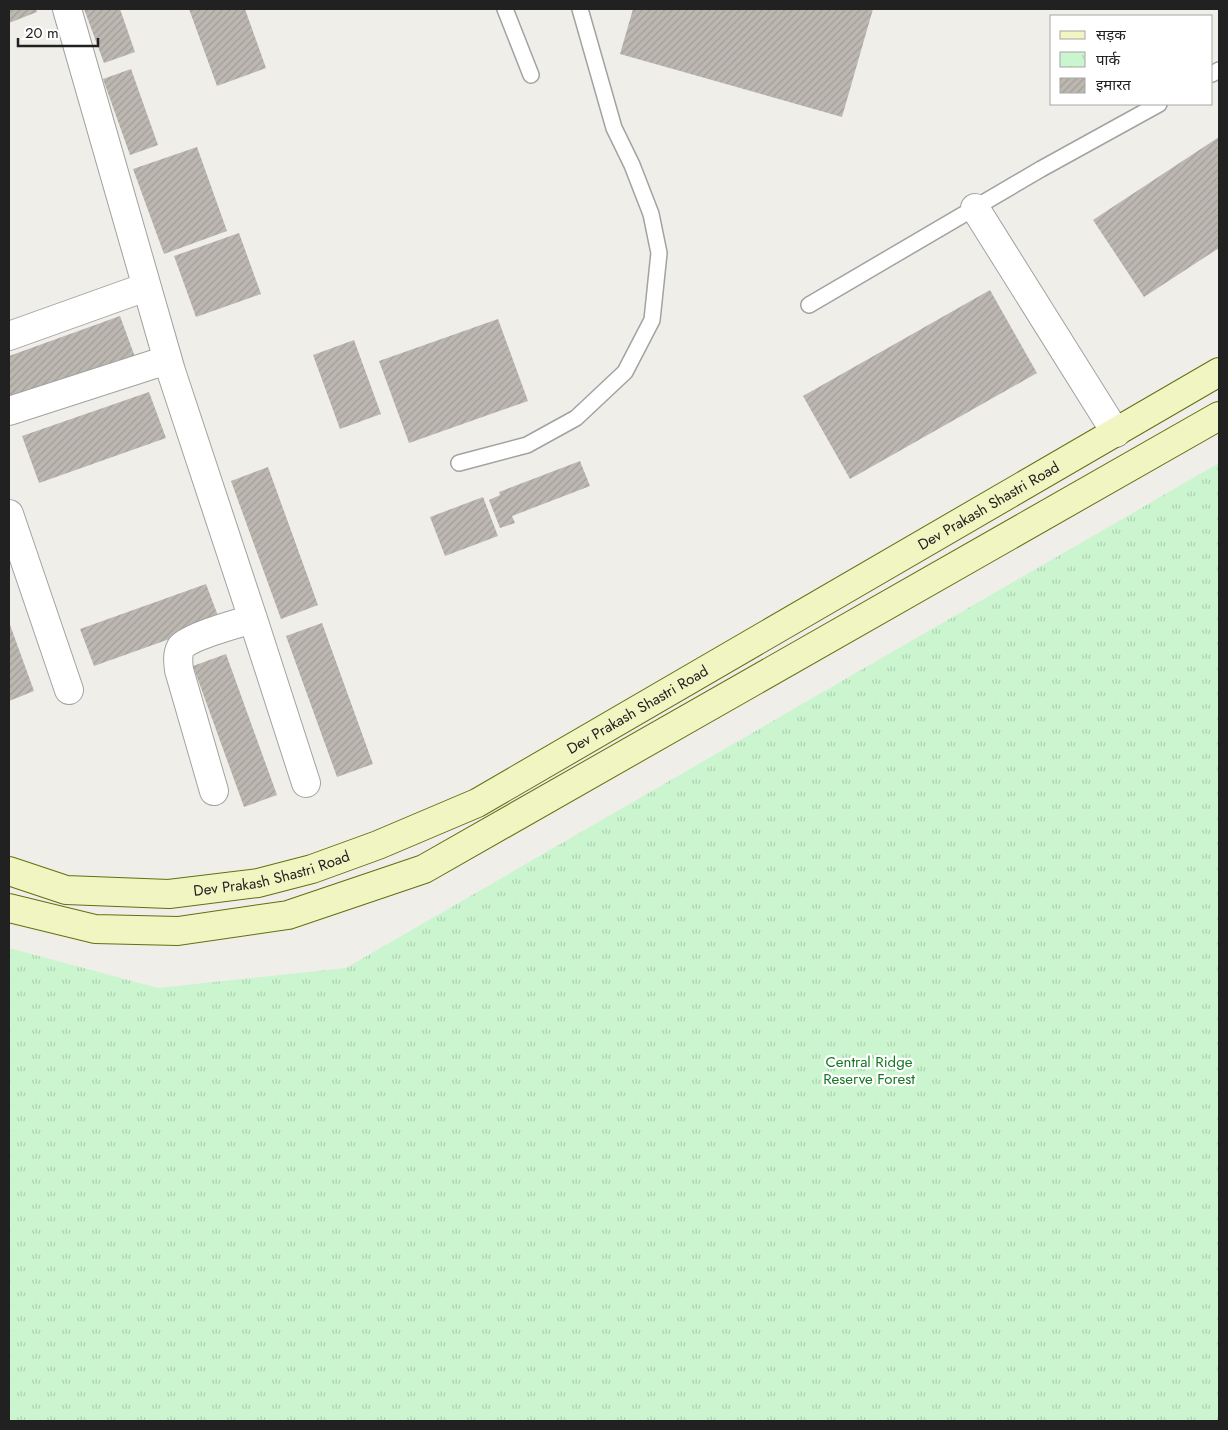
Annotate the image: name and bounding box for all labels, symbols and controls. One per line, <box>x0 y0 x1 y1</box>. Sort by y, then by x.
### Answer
scale bar <box>18 15 98 47</box>
legend <box>1050 15 1213 105</box>
text: 20 m <box>25 22 59 44</box>
text: सड़क <box>1096 24 1126 46</box>
text: पार्क <box>1096 49 1120 71</box>
text: इमारत <box>1096 74 1131 96</box>
street label: Dev Prakash Shastri Road <box>914 456 1063 556</box>
street label: Dev Prakash Shastri Road <box>563 660 712 760</box>
street label: Dev Prakash Shastri Road <box>192 845 353 902</box>
park label: Central Ridge Reserve Forest <box>823 1051 915 1090</box>

